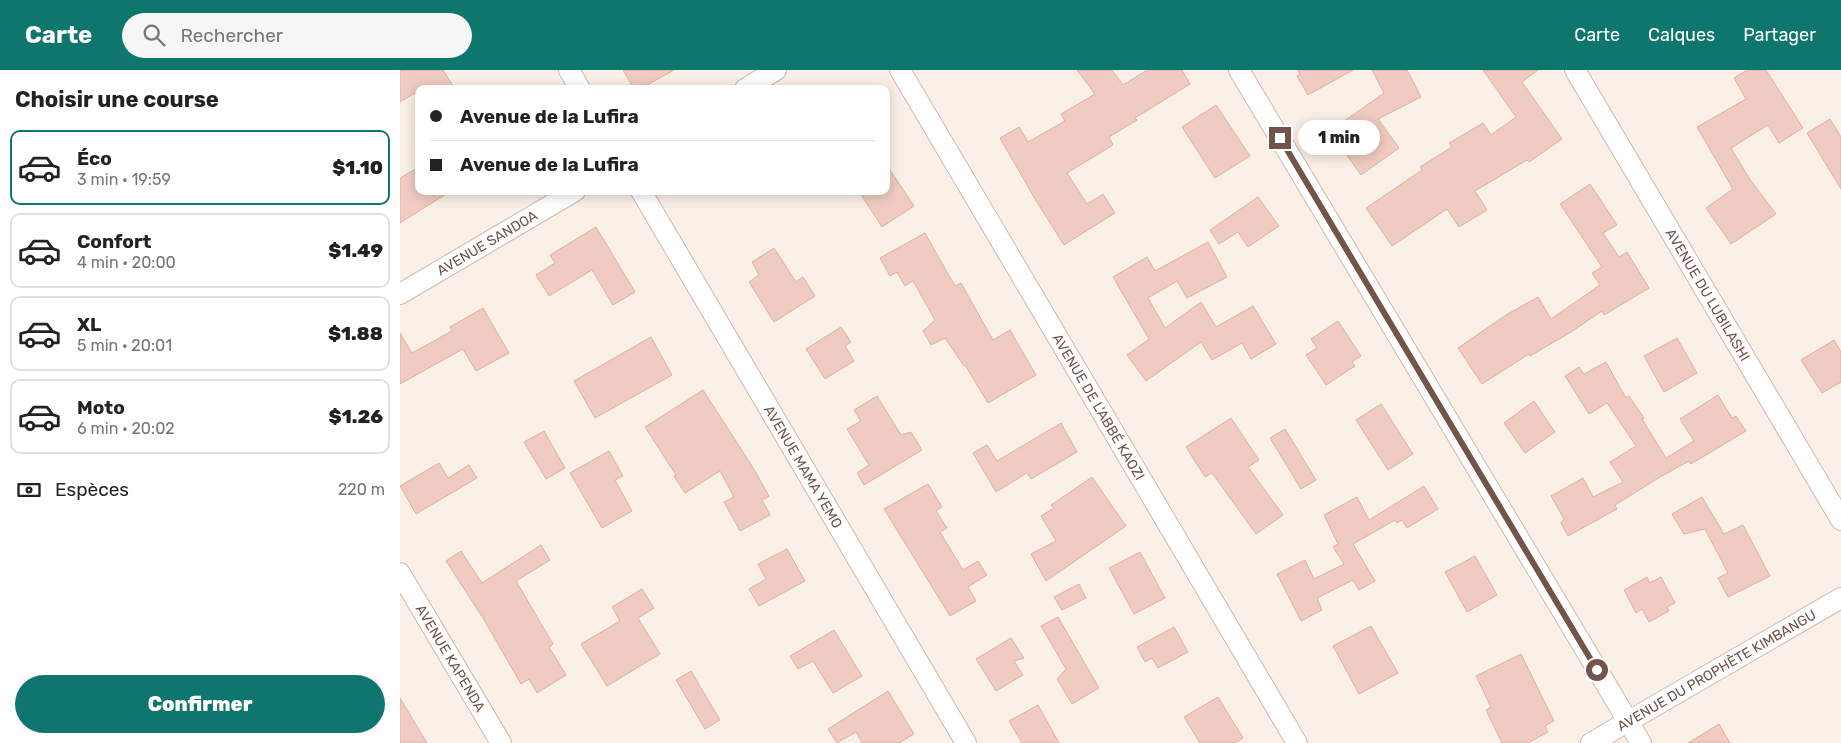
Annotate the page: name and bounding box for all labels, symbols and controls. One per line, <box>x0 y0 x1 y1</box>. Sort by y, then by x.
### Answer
search box <box>122 13 472 58</box>
text: Carte <box>25 21 92 49</box>
icon: search <box>140 21 168 49</box>
text: Rechercher <box>180 24 283 47</box>
text: Carte <box>1574 24 1620 46</box>
text: Calques <box>1648 24 1715 46</box>
text: Partager <box>1743 24 1816 46</box>
text: Choisir une course <box>15 86 219 113</box>
text: Avenue de la Lufira <box>460 105 639 128</box>
callout: 1 min <box>1298 120 1380 156</box>
route end <box>1269 127 1291 149</box>
text: 1 min <box>1318 128 1360 147</box>
icon: car <box>17 145 62 190</box>
text: Éco <box>77 147 112 170</box>
text: Avenue de la Lufira <box>460 153 639 176</box>
text: $1.10 <box>332 156 383 179</box>
text: 3 min · 19:59 <box>77 170 171 189</box>
street label: AVENUE SANDOA <box>434 206 541 279</box>
street label: AVENUE DU LUBILASHI <box>1662 225 1754 364</box>
icon: car <box>17 228 62 273</box>
text: Confort <box>77 230 151 253</box>
text: $1.49 <box>328 239 383 262</box>
text: 4 min · 20:00 <box>77 253 176 272</box>
icon: car <box>17 311 62 356</box>
text: XL <box>77 313 101 336</box>
text: $1.88 <box>328 322 383 345</box>
street label: AVENUE DE L'ABBÉ KAOZI <box>1049 330 1148 483</box>
text: 5 min · 20:01 <box>77 336 172 355</box>
icon: car <box>17 394 62 439</box>
text: Moto <box>77 396 125 419</box>
street label: AVENUE MAMA YEMO <box>761 402 846 531</box>
text: $1.26 <box>329 405 383 428</box>
text: 6 min · 20:02 <box>77 419 175 438</box>
icon: cash <box>15 476 43 504</box>
text: Espèces <box>55 478 129 501</box>
text: 220 m <box>338 480 385 499</box>
street label: AVENUE KAPENDA <box>412 601 489 715</box>
street label: AVENUE DU PROPHÈTE KIMBANGU <box>1614 606 1819 735</box>
route start <box>1586 659 1608 681</box>
button: Confirmer <box>15 675 385 733</box>

